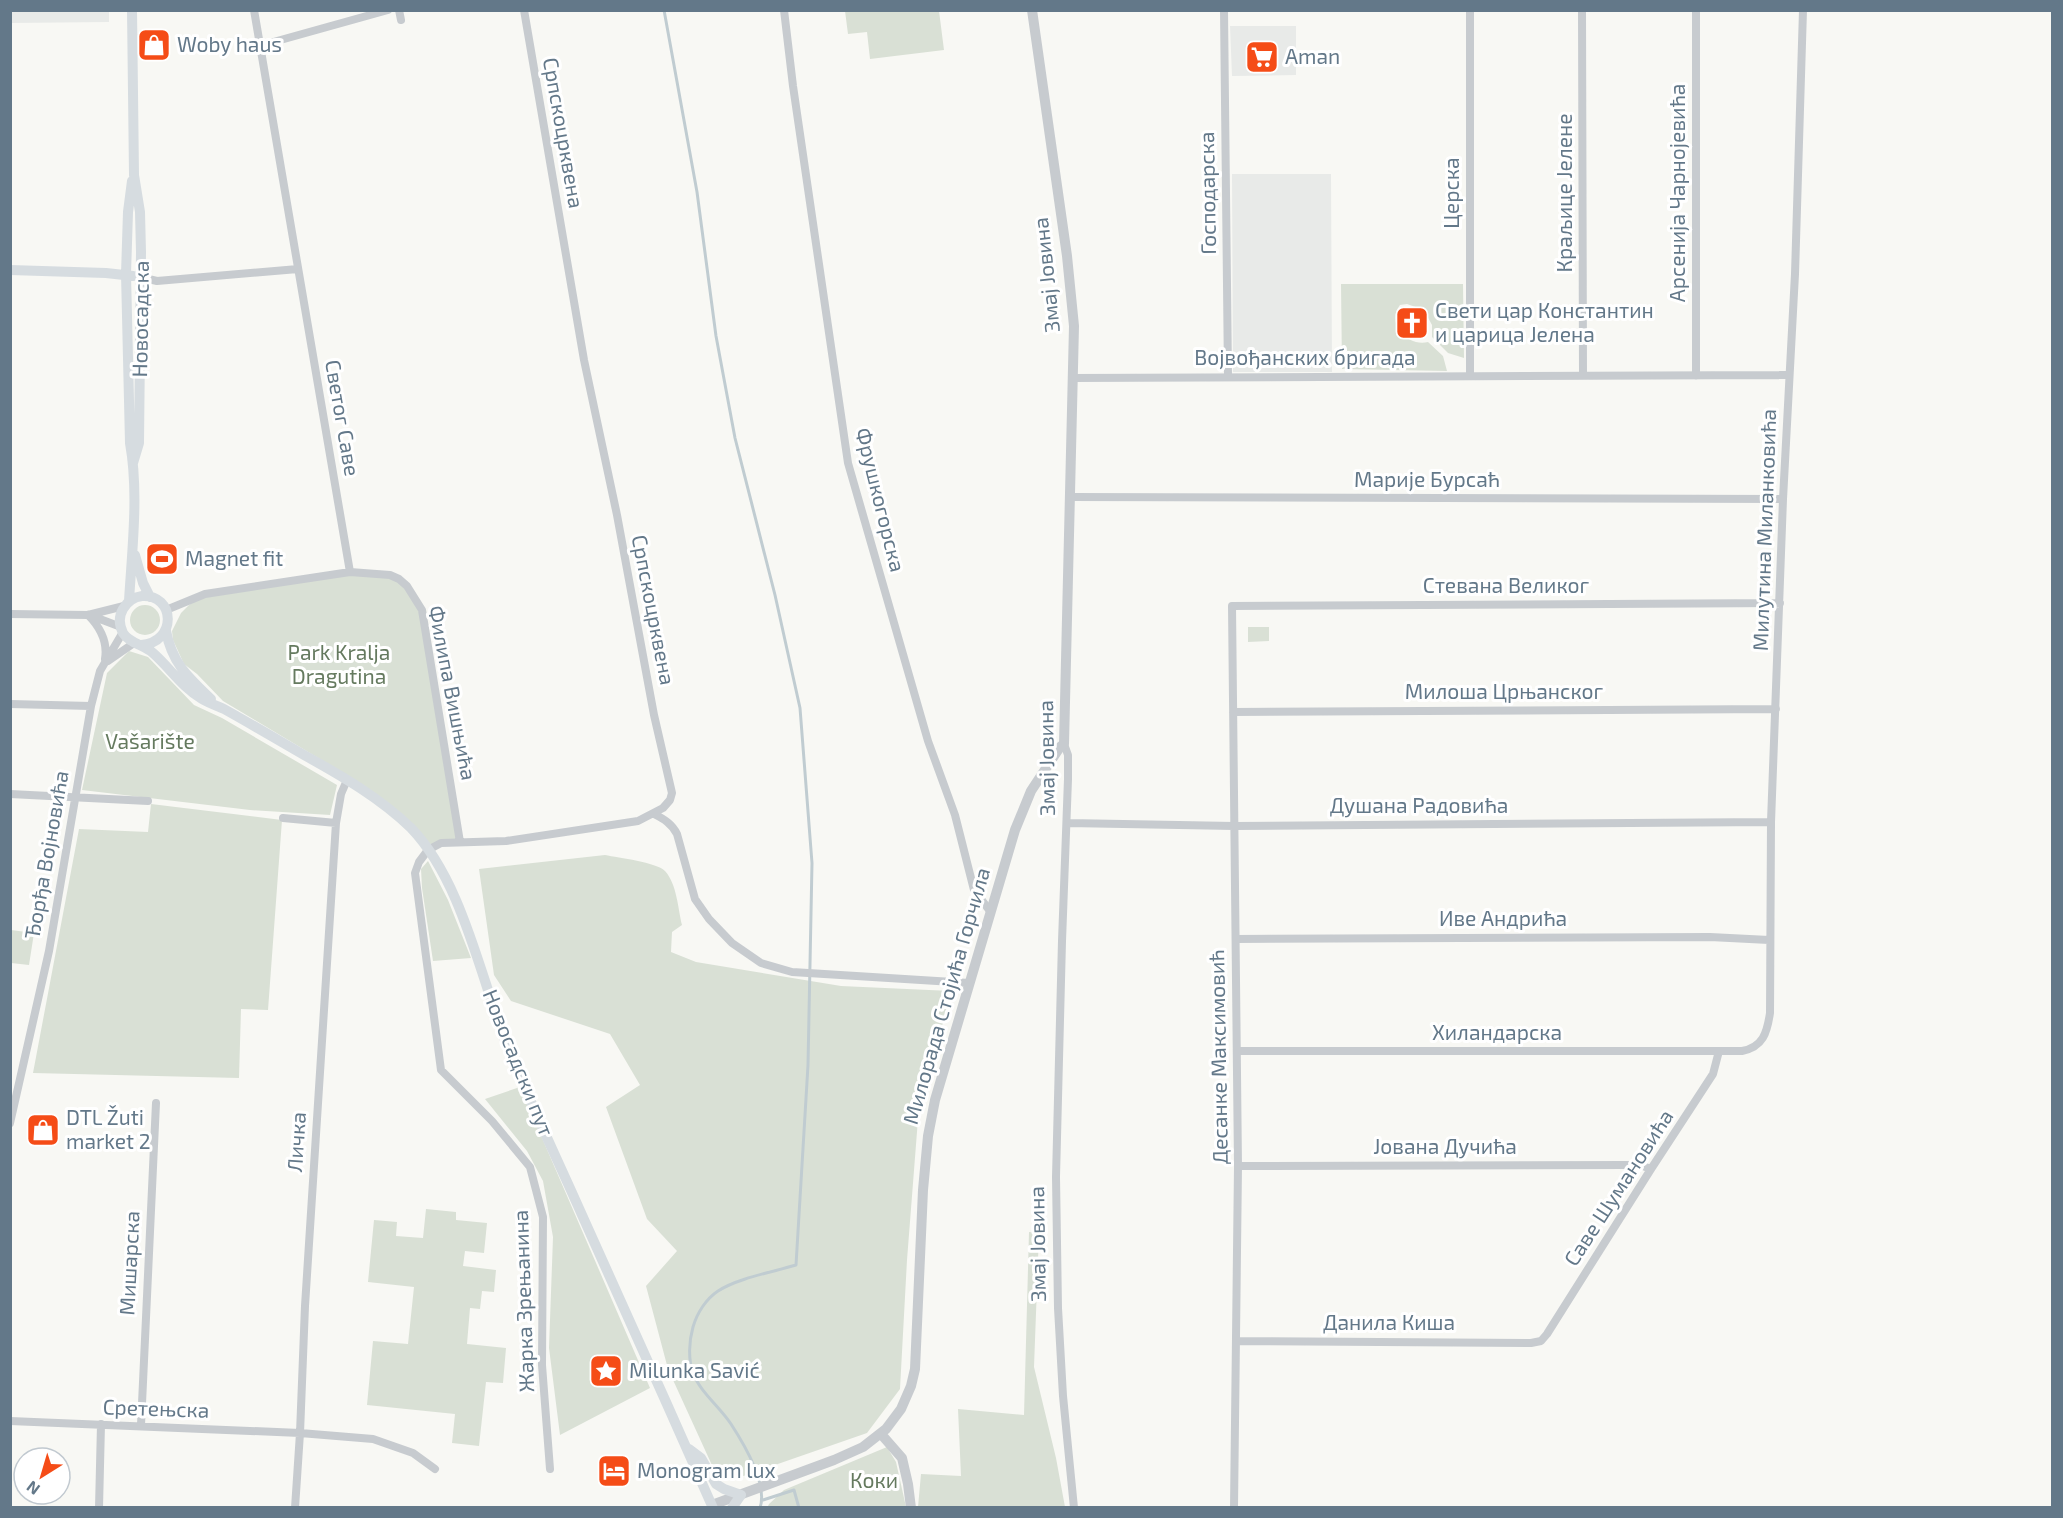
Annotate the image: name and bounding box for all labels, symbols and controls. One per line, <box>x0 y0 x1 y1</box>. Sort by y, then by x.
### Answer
shop icon: Woby haus <box>136 27 172 63</box>
place label: Woby haus <box>177 31 282 56</box>
supermarket icon: Aman <box>1244 39 1280 75</box>
place label: Aman <box>1285 43 1340 68</box>
street label: Српскоцрквена <box>539 55 590 210</box>
street label: Арсенија Чарнојевића <box>1664 84 1690 302</box>
street label: Краљице Јелене <box>1551 113 1576 273</box>
street label: Господарска <box>1193 131 1220 255</box>
street label: Церска <box>1438 157 1463 229</box>
street label: Змај Јовина <box>1027 216 1065 334</box>
street label: Новосадска <box>126 260 153 378</box>
place label: Свети цар Константин и царица Јелена <box>1435 297 1654 346</box>
church icon: Свети цар Константин и царица Јелена <box>1394 305 1430 341</box>
street label: Војвођанских бригада <box>1194 344 1416 370</box>
street label: Светог Саве <box>321 358 366 478</box>
street label: Милутина Миланковића <box>1747 408 1781 651</box>
street label: Фрушкогорска <box>851 425 911 575</box>
street label: Марије Бурсаћ <box>1354 466 1500 492</box>
street label: Српскоцрквена <box>628 532 681 687</box>
sports icon: Magnet fit <box>144 541 180 577</box>
place label: Magnet fit <box>185 545 283 570</box>
street label: Стевана Великог <box>1423 572 1590 597</box>
street label: Филипа Вишњића <box>424 603 483 782</box>
park label: Park Kralja Dragutina <box>288 639 390 688</box>
street label: Милоша Црњанског <box>1405 678 1604 703</box>
street label: Змај Јовина <box>1032 700 1060 816</box>
park label: Vašarište <box>105 728 195 753</box>
street label: Ђорђа Војновића <box>18 768 74 941</box>
street label: Душана Радовића <box>1330 792 1508 818</box>
street label: Милорада Стојића Горчила <box>897 864 995 1127</box>
street label: Иве Андрића <box>1439 905 1567 930</box>
street label: Десанке Максимовић <box>1203 949 1232 1165</box>
street label: Новосадски пут <box>478 985 560 1140</box>
street label: Хиландарска <box>1432 1019 1562 1044</box>
place label: DTL Žuti market 2 <box>66 1104 150 1153</box>
street label: Саве Шумановића <box>1558 1104 1678 1271</box>
street label: Личка <box>281 1111 310 1173</box>
shop icon: DTL Žuti market 2 <box>25 1112 61 1148</box>
street label: Јована Дучића <box>1373 1133 1517 1159</box>
street label: Змај Јовина <box>1023 1186 1051 1302</box>
street label: Жарка Зрењанина <box>507 1209 538 1393</box>
street label: Мишарска <box>113 1210 144 1316</box>
street label: Данила Киша <box>1323 1309 1455 1334</box>
place icon: Milunka Savić <box>588 1353 624 1389</box>
place label: Milunka Savić <box>629 1357 760 1382</box>
street label: Сретењска <box>102 1393 210 1422</box>
north arrow <box>12 1446 72 1506</box>
hotel icon: Monogram lux <box>596 1453 632 1489</box>
place label: Monogram lux <box>637 1457 776 1482</box>
park label: Коки <box>850 1467 898 1492</box>
text: N <box>22 1477 43 1499</box>

